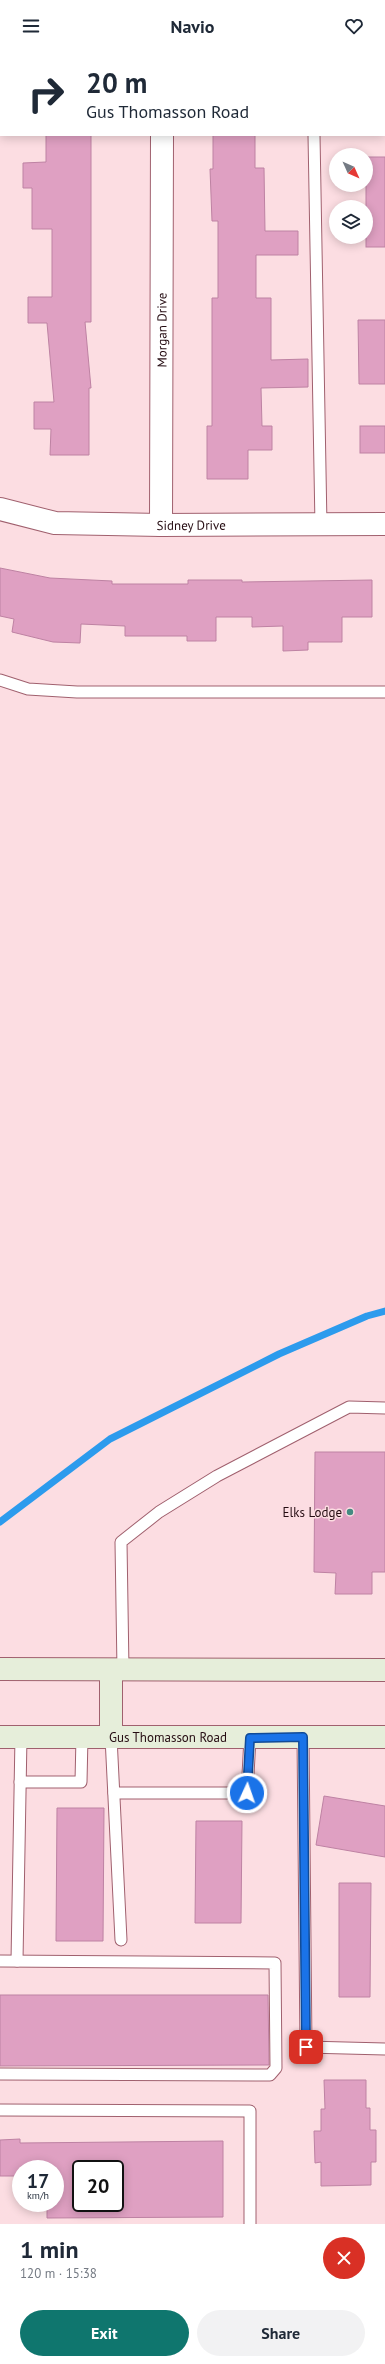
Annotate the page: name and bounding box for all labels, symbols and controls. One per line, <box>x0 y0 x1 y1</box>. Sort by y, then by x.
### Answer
icon: menu <box>20 15 42 37</box>
text: Navio <box>171 15 214 38</box>
icon: heart <box>343 15 365 37</box>
text: 20 m <box>86 64 147 101</box>
icon: right <box>20 68 72 120</box>
text: Gus Thomasson Road <box>86 100 249 123</box>
north arrow <box>329 148 373 192</box>
map controls <box>329 148 373 244</box>
button: layers <box>329 200 373 244</box>
street label: Morgan Drive <box>153 293 171 367</box>
street label: Sidney Drive <box>157 517 226 534</box>
place label: Elks Lodge <box>283 1504 342 1521</box>
marker: Elks Lodge <box>345 1507 355 1517</box>
street label: Gus Thomasson Road <box>109 1729 227 1746</box>
position arrow <box>226 1772 268 1814</box>
pin <box>289 2030 323 2064</box>
icon: arrive <box>295 2036 317 2058</box>
speed limit sign: 20 <box>72 2160 124 2212</box>
text: 17 <box>27 2168 49 2194</box>
text: km/h <box>27 2189 49 2202</box>
text: 1 min <box>20 2234 79 2265</box>
button: close <box>323 2237 365 2279</box>
text: 120 m · 15:38 <box>20 2265 97 2282</box>
button: Exit <box>20 2310 189 2356</box>
button: Share <box>197 2310 365 2356</box>

